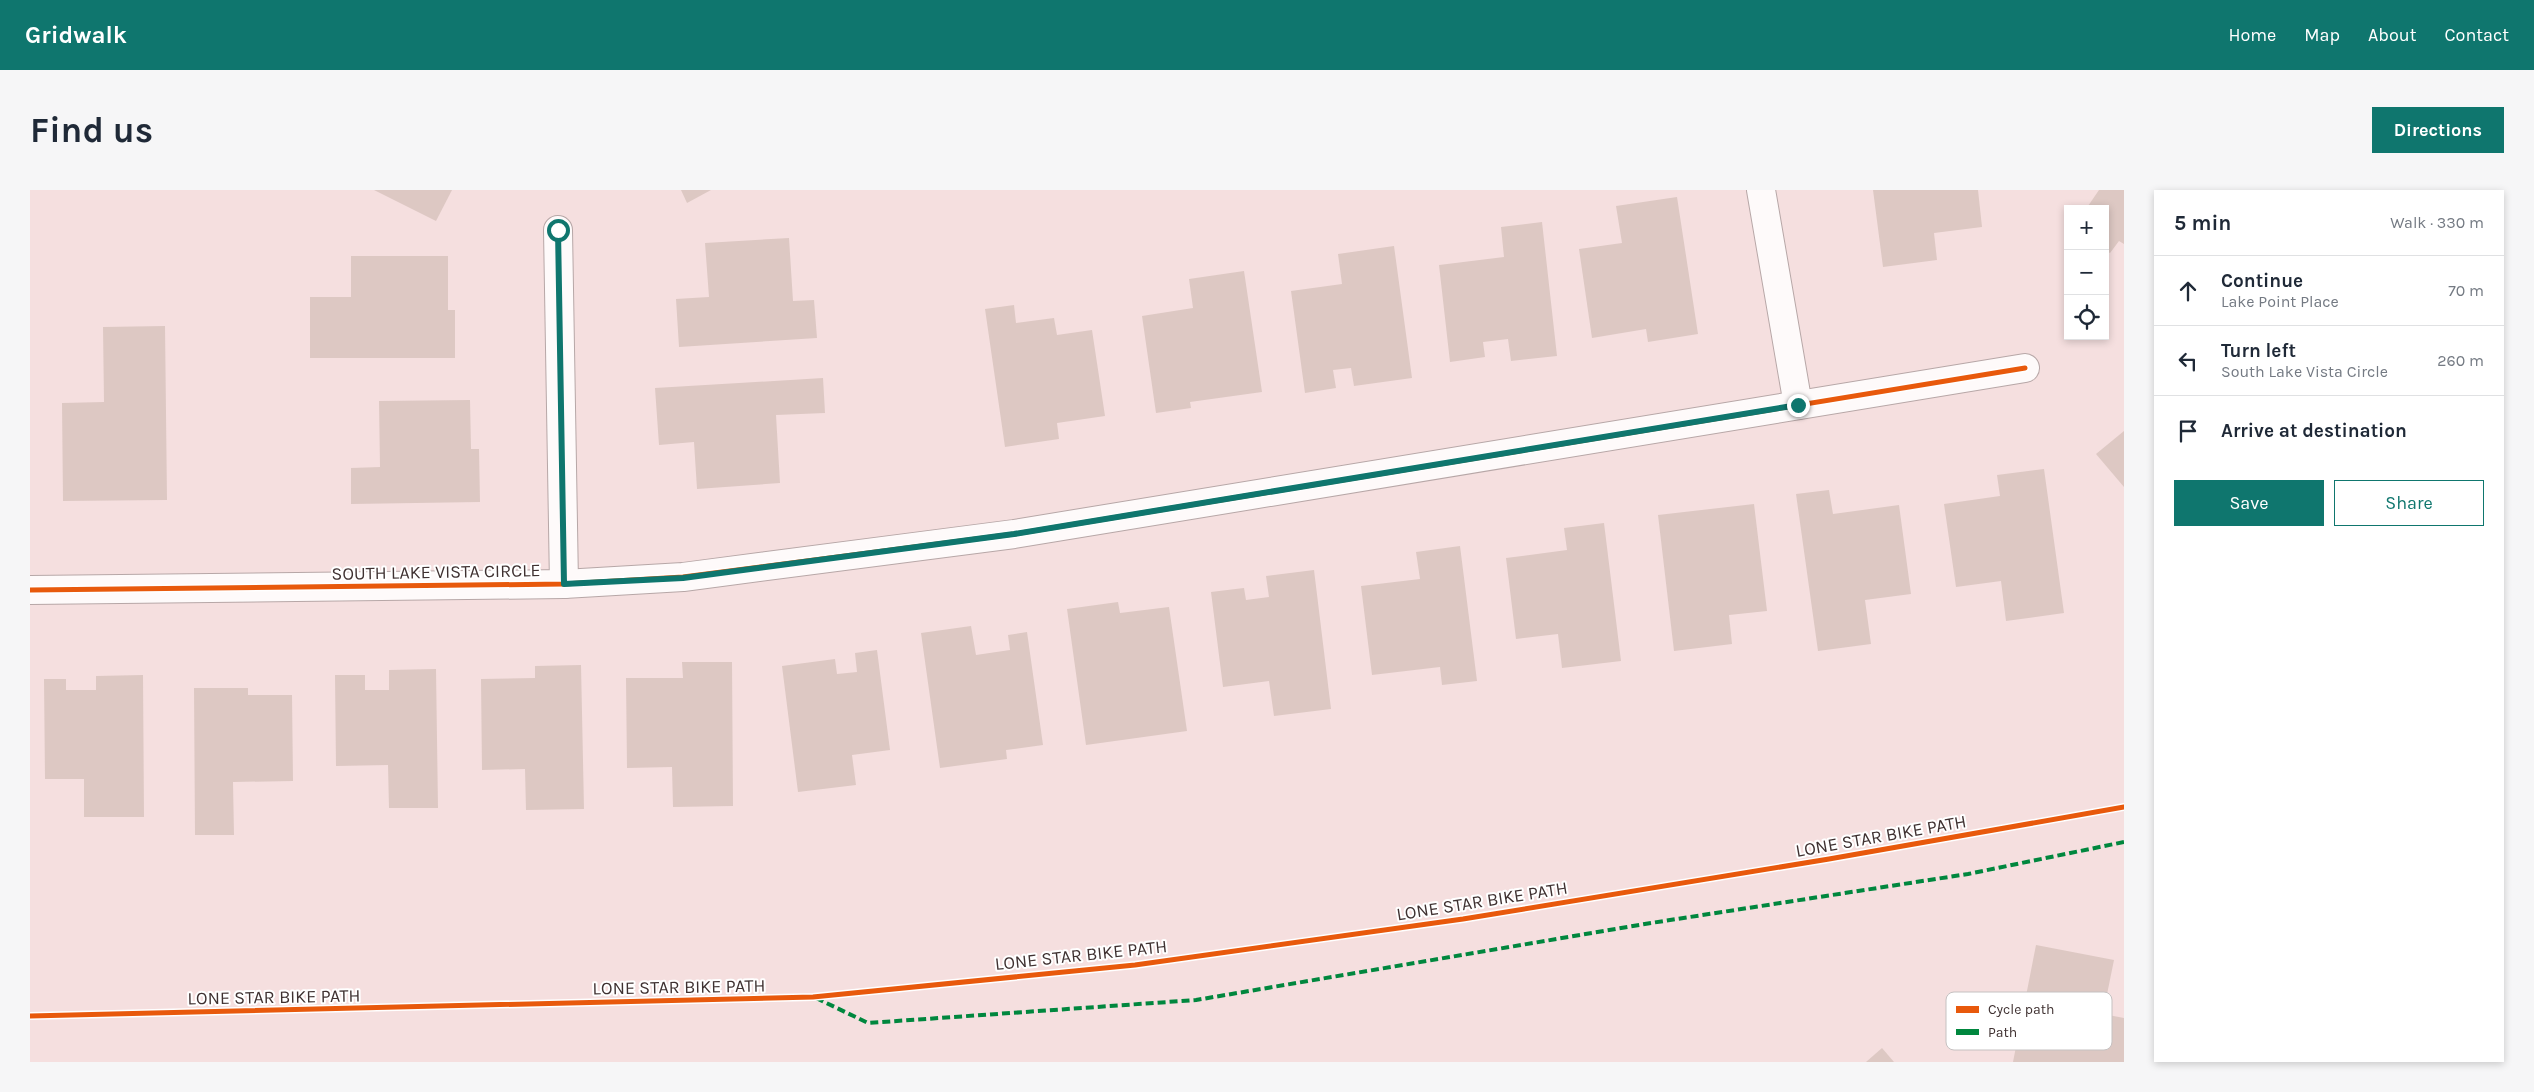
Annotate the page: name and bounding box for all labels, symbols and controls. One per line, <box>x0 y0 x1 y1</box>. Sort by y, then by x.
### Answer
text: Gridwalk <box>25 21 127 49</box>
text: Home <box>2228 24 2276 46</box>
text: Map <box>2304 24 2340 46</box>
text: About <box>2368 24 2417 46</box>
text: Contact <box>2445 24 2509 46</box>
button: Directions <box>2372 107 2504 153</box>
text: Find us <box>30 110 153 151</box>
map controls <box>2064 205 2109 340</box>
button: + <box>2064 205 2109 250</box>
text: 5 min <box>2174 211 2231 235</box>
text: Walk · 330 m <box>2390 213 2484 232</box>
route start <box>547 219 570 242</box>
button: − <box>2064 250 2109 295</box>
text: Continue <box>2221 270 2303 292</box>
icon: ahead <box>2174 277 2202 305</box>
text: 70 m <box>2448 281 2484 300</box>
text: Lake Point Place <box>2221 292 2339 311</box>
button: locate <box>2064 295 2109 340</box>
text: Turn left <box>2221 340 2296 362</box>
icon: left <box>2174 347 2202 375</box>
text: 260 m <box>2437 351 2484 370</box>
text: South Lake Vista Circle <box>2221 362 2388 381</box>
route end <box>1787 394 1810 417</box>
icon: arrive <box>2174 417 2202 445</box>
text: Arrive at destination <box>2221 420 2407 442</box>
button: Save <box>2174 480 2324 526</box>
button: Share <box>2334 480 2484 526</box>
street label: SOUTH LAKE VISTA CIRCLE <box>331 559 541 585</box>
street label: LONE STAR BIKE PATH <box>1794 810 1968 862</box>
street label: LONE STAR BIKE PATH <box>1395 877 1569 925</box>
street label: LONE STAR BIKE PATH <box>994 935 1168 975</box>
street label: LONE STAR BIKE PATH <box>592 974 766 1000</box>
street label: LONE STAR BIKE PATH <box>187 984 361 1010</box>
legend <box>1946 992 2112 1050</box>
text: Cycle path <box>1988 1001 2054 1018</box>
text: Path <box>1988 1024 2017 1041</box>

